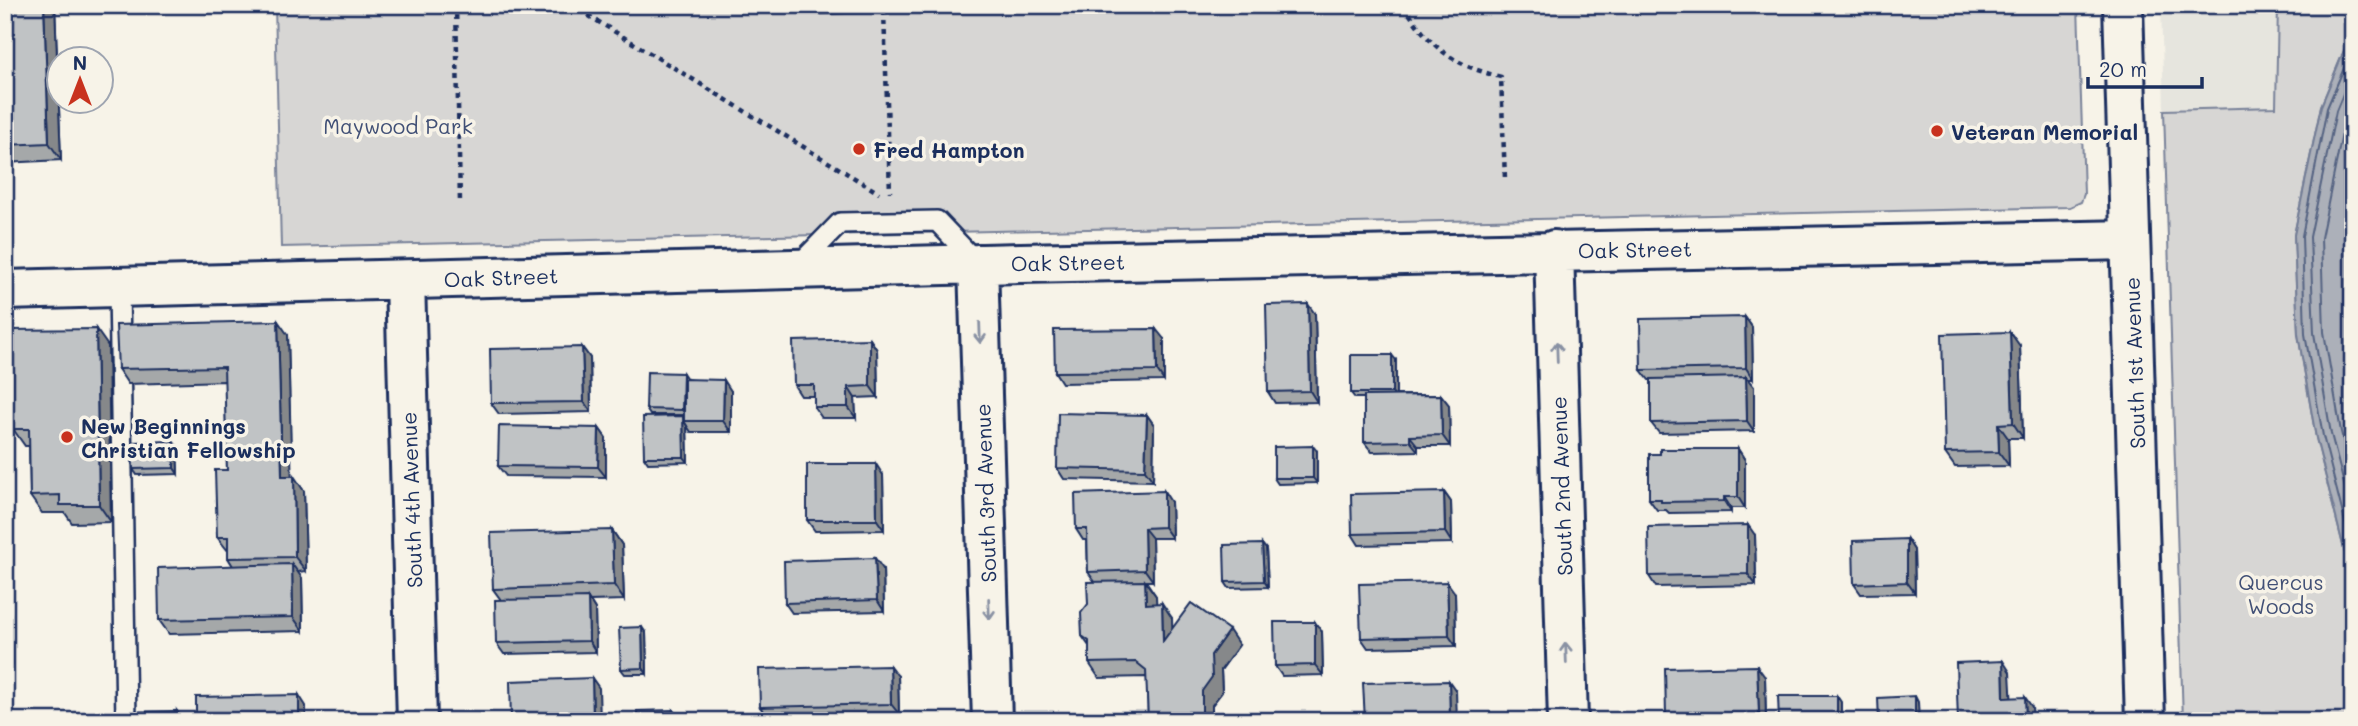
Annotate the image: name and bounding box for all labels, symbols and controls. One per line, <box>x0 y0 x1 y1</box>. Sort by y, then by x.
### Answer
north arrow <box>46 46 116 116</box>
scale bar <box>2088 46 2202 90</box>
text: N <box>73 50 87 75</box>
text: 20 m <box>2099 55 2147 82</box>
park label: Maywood Park <box>323 112 473 139</box>
place label: Veteran Memorial <box>1951 118 2138 145</box>
marker: Veteran Memorial <box>1929 123 1945 139</box>
place label: Fred Hampton <box>873 136 1025 163</box>
marker: Fred Hampton <box>851 141 867 157</box>
street label: Oak Street <box>1578 235 1692 263</box>
street label: Oak Street <box>1011 248 1125 276</box>
street label: Oak Street <box>443 262 559 292</box>
street label: South 1st Avenue <box>2118 277 2150 449</box>
one-way arrow <box>974 321 987 344</box>
one-way arrow <box>1551 340 1564 363</box>
street label: South 2nd Avenue <box>1544 396 1578 576</box>
street label: South 3rd Avenue <box>968 403 1002 583</box>
street label: South 4th Avenue <box>394 411 428 589</box>
place label: New Beginnings Christian Fellowship <box>81 412 296 463</box>
marker: New Beginnings Christian Fellowship <box>59 429 75 445</box>
park label: Quercus Woods <box>2238 568 2324 619</box>
one-way arrow <box>982 597 995 620</box>
one-way arrow <box>1559 641 1572 664</box>

